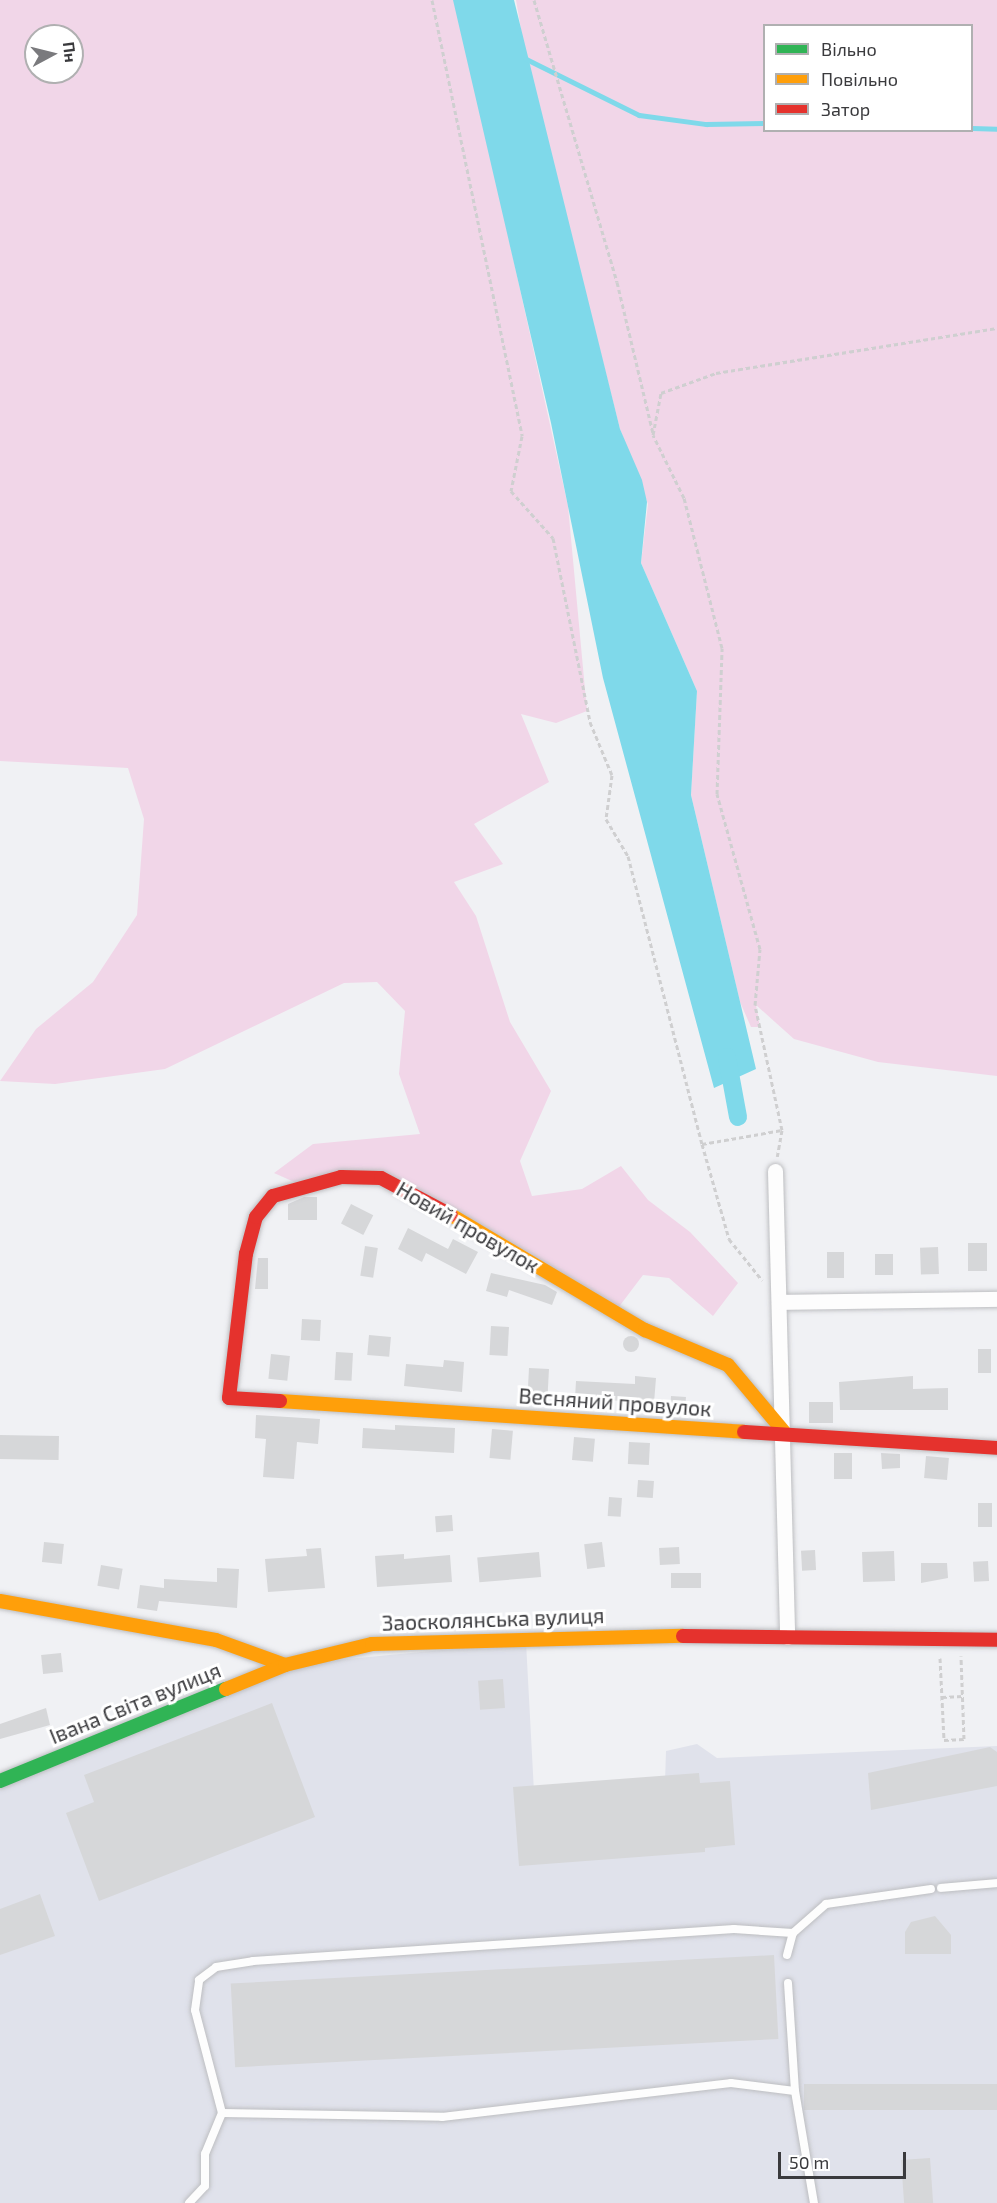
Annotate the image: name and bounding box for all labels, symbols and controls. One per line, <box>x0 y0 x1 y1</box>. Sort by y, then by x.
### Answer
north arrow <box>24 24 84 84</box>
legend <box>763 24 973 132</box>
text: Вільно <box>821 38 877 60</box>
text: Пн <box>60 41 81 63</box>
text: Повільно <box>821 68 898 90</box>
text: Затор <box>821 98 870 120</box>
street label: Новий провулок <box>392 1176 544 1278</box>
street label: Весняний провулок <box>518 1383 712 1421</box>
street label: Заосколянська вулиця <box>381 1603 605 1635</box>
street label: Івана Світа вулиця <box>46 1657 224 1749</box>
scale bar <box>781 2140 908 2178</box>
text: 50 m <box>789 2151 829 2173</box>

